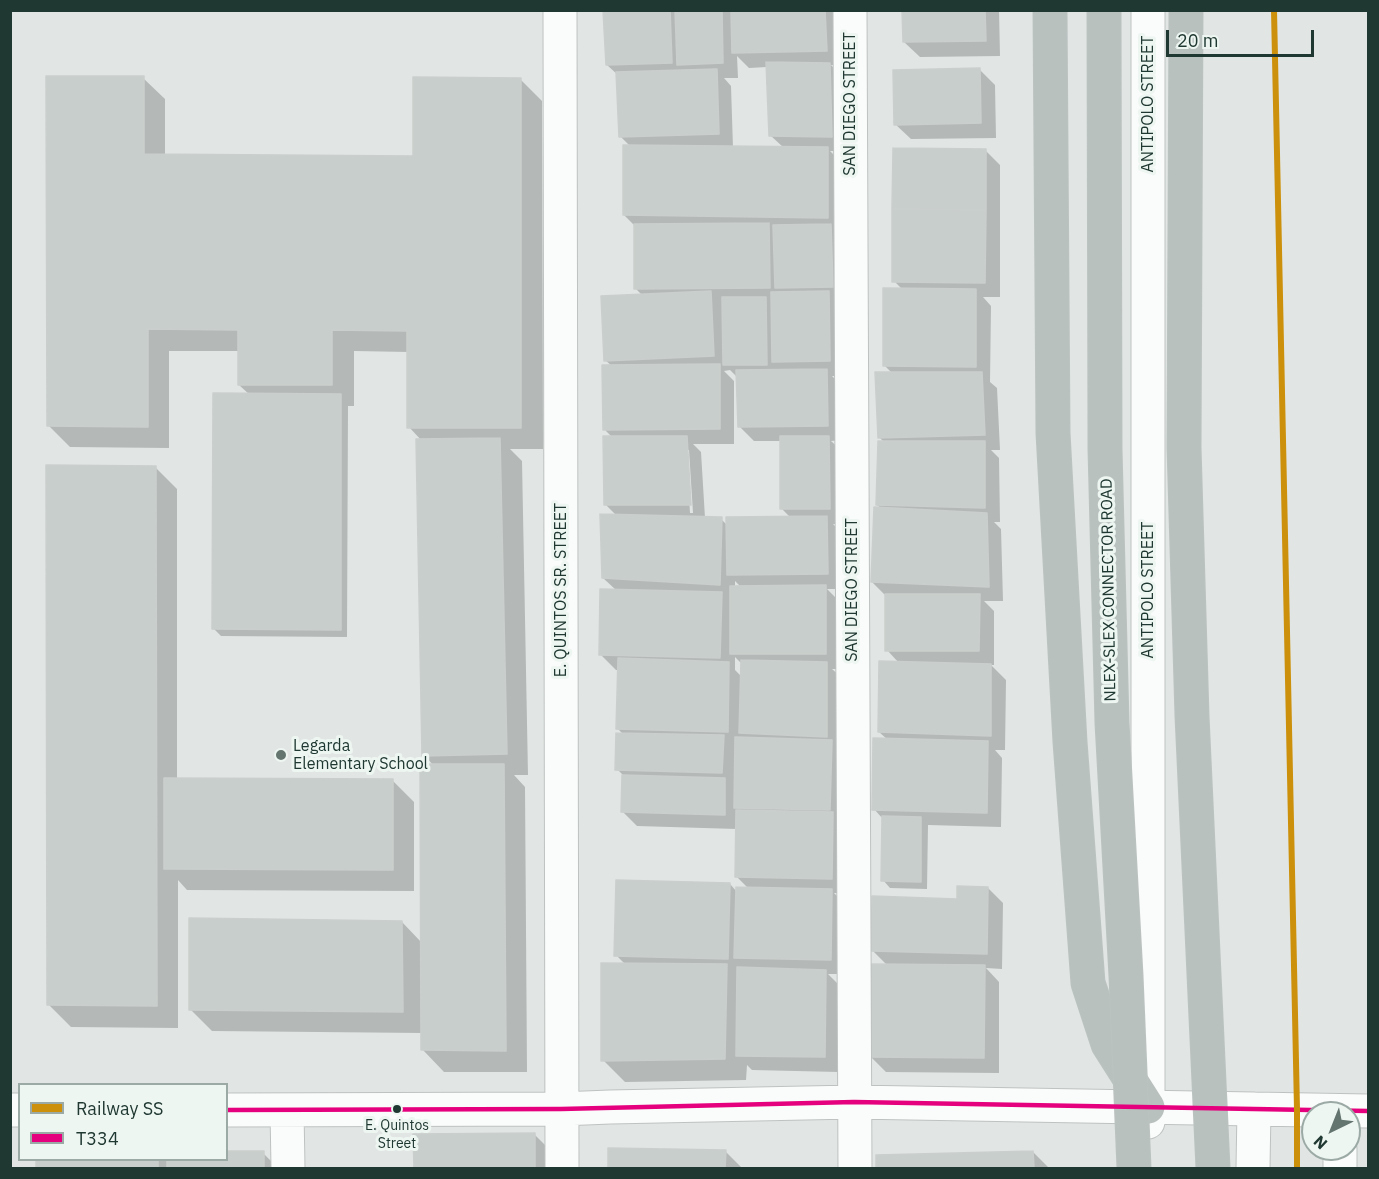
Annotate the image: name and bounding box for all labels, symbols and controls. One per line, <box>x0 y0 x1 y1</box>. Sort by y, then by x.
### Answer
scale bar <box>1169 18 1318 56</box>
text: 20 m <box>1177 29 1219 52</box>
street label: SAN DIEGO STREET <box>840 32 860 176</box>
street label: ANTIPOLO STREET <box>1138 36 1158 172</box>
street label: NLEX-SLEX CONNECTOR ROAD <box>1097 478 1121 702</box>
street label: E. QUINTOS SR. STREET <box>551 503 571 677</box>
street label: SAN DIEGO STREET <box>842 518 862 662</box>
street label: ANTIPOLO STREET <box>1138 522 1158 658</box>
place label: Legarda Elementary School <box>293 736 428 774</box>
marker: Legarda Elementary School <box>274 748 288 762</box>
legend <box>18 1083 228 1161</box>
text: Railway SS <box>76 1097 163 1120</box>
north arrow <box>1301 1101 1361 1161</box>
marker: E. Quintos Street <box>391 1103 403 1115</box>
place label: E. Quintos Street <box>365 1118 429 1150</box>
text: T334 <box>76 1127 119 1150</box>
text: N <box>1309 1131 1331 1154</box>

